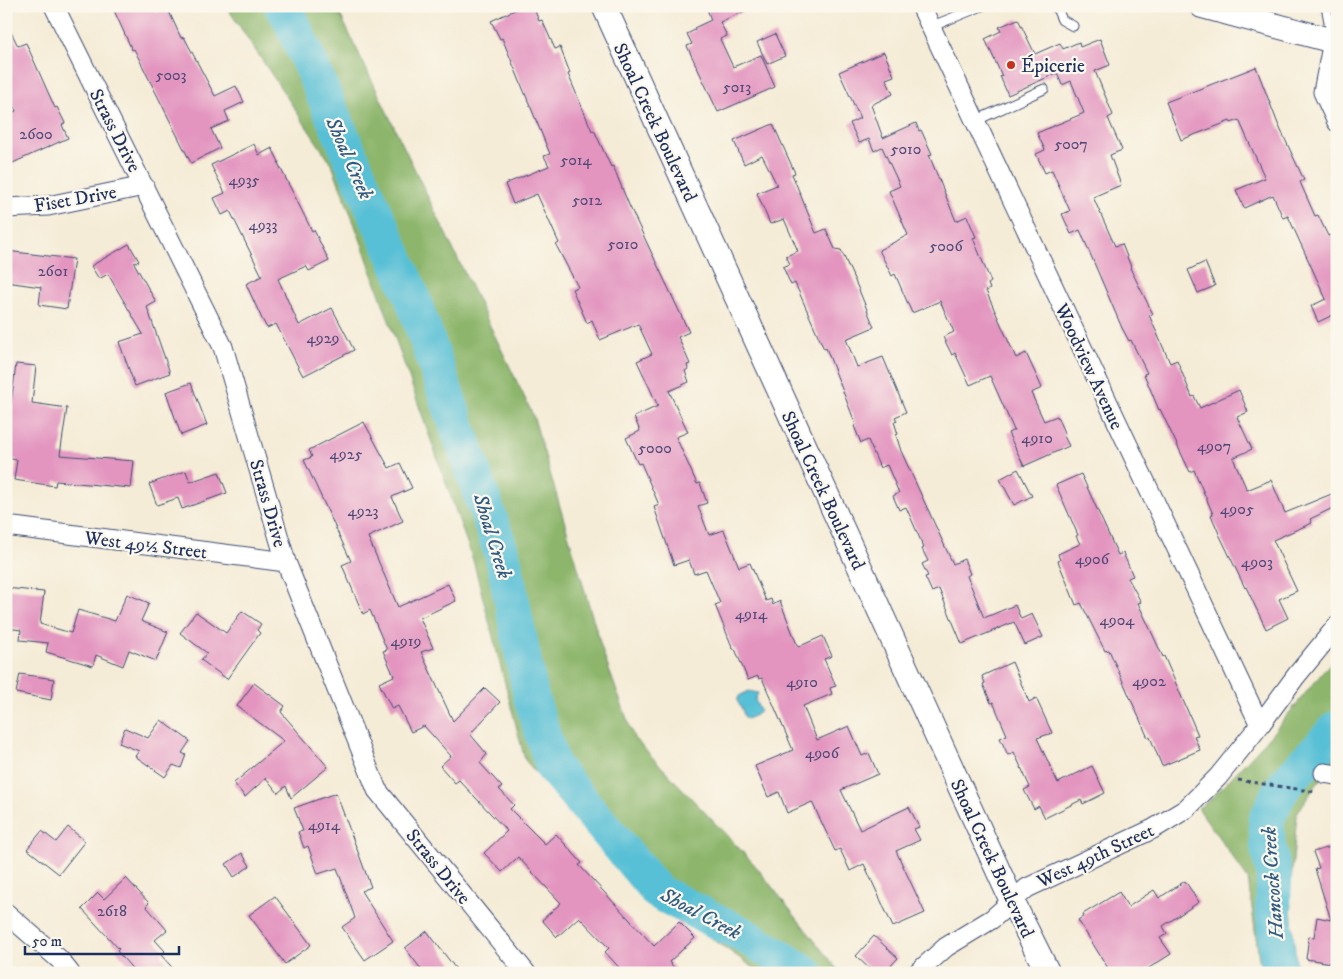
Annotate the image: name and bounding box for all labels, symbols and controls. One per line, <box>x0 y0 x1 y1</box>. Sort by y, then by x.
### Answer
street label: Shoal Creek Boulevard <box>608 40 702 206</box>
place label: Épicerie <box>1021 54 1085 78</box>
marker: Épicerie <box>1005 59 1017 71</box>
house number: 5003 <box>155 65 187 85</box>
house number: 5013 <box>723 77 751 97</box>
street label: Strass Drive <box>84 85 145 176</box>
water label: Shoal Creek <box>319 113 378 204</box>
house number: 2600 <box>19 124 53 144</box>
house number: 5007 <box>1054 134 1088 154</box>
house number: 5010 <box>891 139 921 159</box>
house number: 5014 <box>560 150 593 170</box>
house number: 4935 <box>228 170 260 190</box>
street label: Fiset Drive <box>32 181 118 218</box>
house number: 5012 <box>572 190 602 210</box>
house number: 4933 <box>248 215 278 235</box>
house number: 5010 <box>608 234 638 254</box>
house number: 5006 <box>929 236 963 256</box>
house number: 2601 <box>38 261 68 281</box>
street label: Woodview Avenue <box>1049 299 1128 433</box>
house number: 4929 <box>306 328 340 348</box>
street label: Shoal Creek Boulevard <box>776 408 870 574</box>
house number: 4910 <box>1021 428 1053 448</box>
house number: 4907 <box>1197 436 1231 456</box>
house number: 5000 <box>638 438 672 458</box>
house number: 4925 <box>330 444 363 464</box>
street label: Strass Drive <box>244 457 291 550</box>
water label: Shoal Creek <box>467 490 516 582</box>
house number: 4905 <box>1220 499 1254 519</box>
house number: 4923 <box>347 501 379 521</box>
street label: West 49½ Street <box>82 526 208 564</box>
house number: 4906 <box>1075 549 1110 569</box>
house number: 4903 <box>1241 552 1273 572</box>
house number: 4914 <box>735 604 768 624</box>
house number: 4904 <box>1100 610 1135 630</box>
house number: 4919 <box>391 631 421 651</box>
house number: 4902 <box>1132 671 1166 691</box>
house number: 4910 <box>786 672 818 692</box>
house number: 4906 <box>805 743 840 763</box>
street label: Shoal Creek Boulevard <box>945 776 1039 942</box>
house number: 4914 <box>308 815 341 835</box>
street label: West 49th Street <box>1033 819 1158 894</box>
street label: Strass Drive <box>400 825 475 909</box>
water label: Hancock Creek <box>1257 825 1290 941</box>
water label: Shoal Creek <box>655 882 745 946</box>
house number: 2618 <box>97 901 127 921</box>
scale bar <box>25 924 179 956</box>
text: 50 m <box>32 932 62 951</box>

